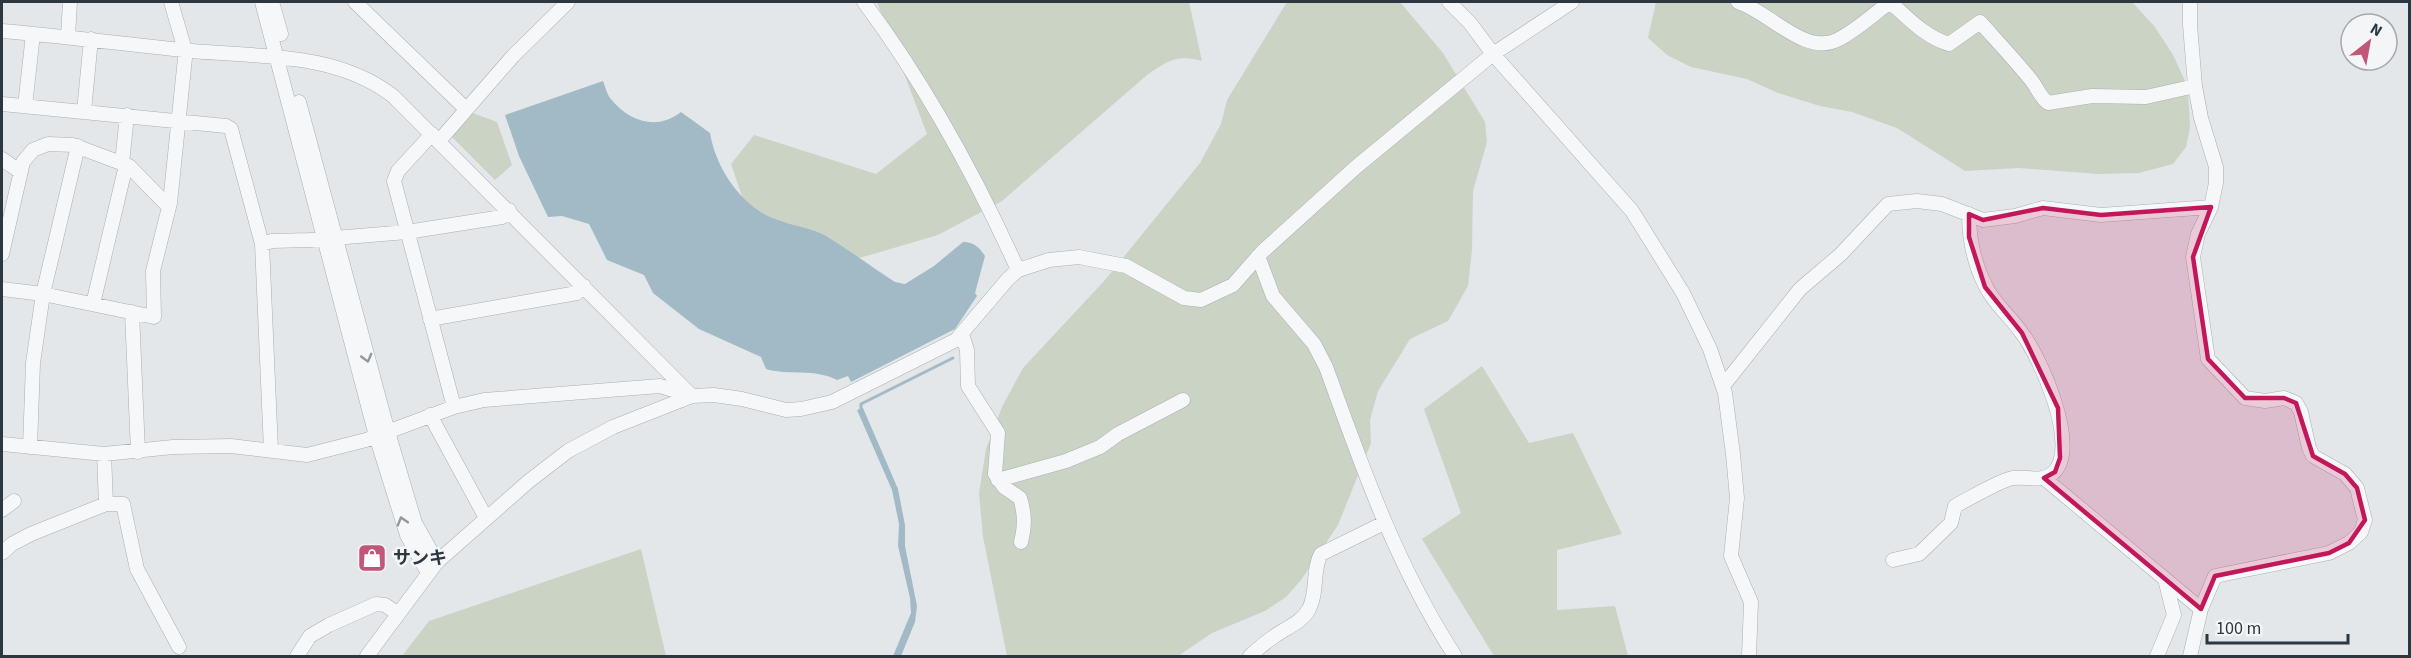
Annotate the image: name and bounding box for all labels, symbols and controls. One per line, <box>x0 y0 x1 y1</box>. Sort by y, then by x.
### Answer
north arrow <box>2339 12 2399 72</box>
text: N <box>2366 18 2386 42</box>
one-way arrow <box>360 353 373 363</box>
one-way arrow <box>397 516 410 527</box>
shop icon: サンキ <box>356 542 388 574</box>
place label: サンキ <box>393 546 447 571</box>
scale bar <box>2207 607 2348 645</box>
text: 100 m <box>2216 616 2261 641</box>

